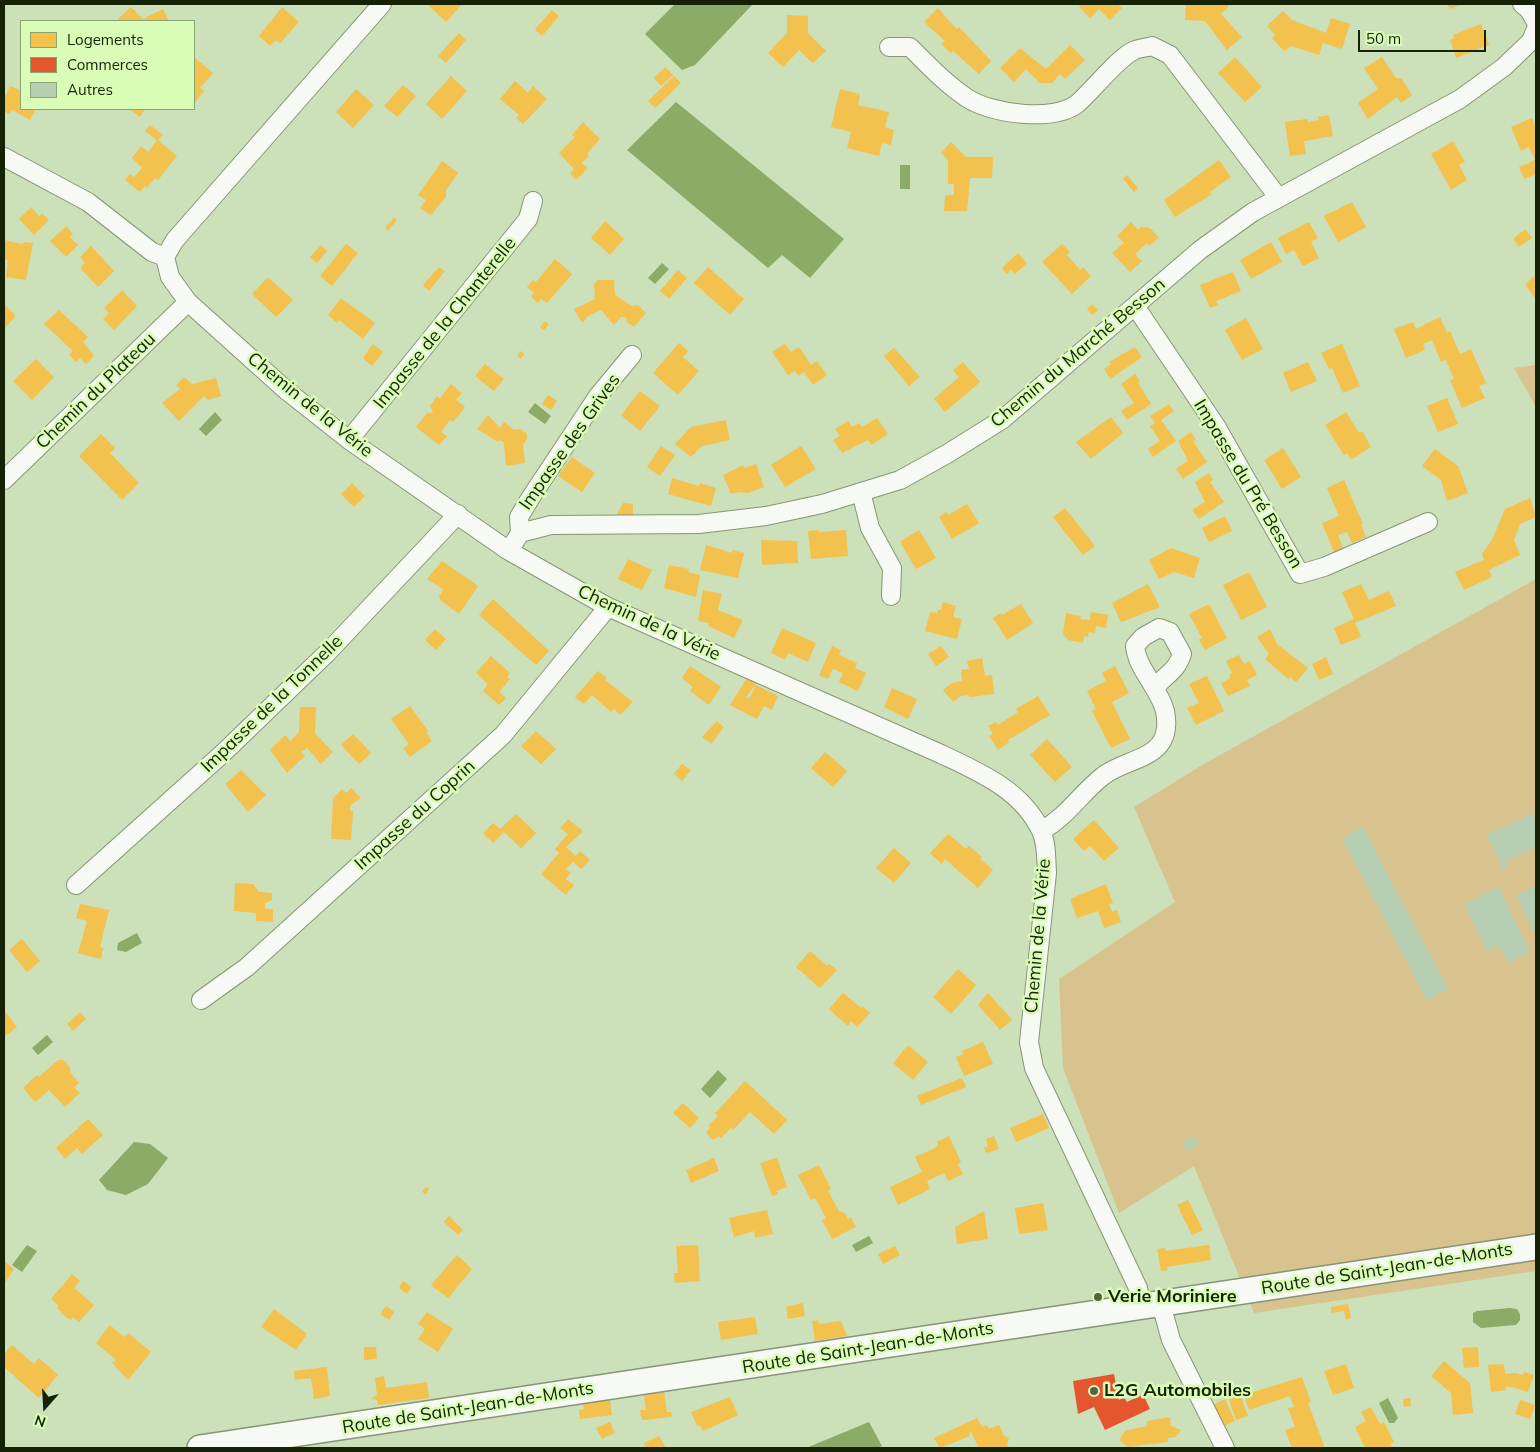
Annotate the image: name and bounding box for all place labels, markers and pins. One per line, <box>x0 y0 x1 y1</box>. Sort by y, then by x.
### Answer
place label: Verie Moriniere <box>1108 1286 1237 1308</box>
marker: Verie Moriniere <box>1092 1291 1104 1303</box>
place label: L2G Automobiles <box>1104 1380 1251 1402</box>
marker: L2G Automobiles <box>1088 1385 1100 1397</box>

